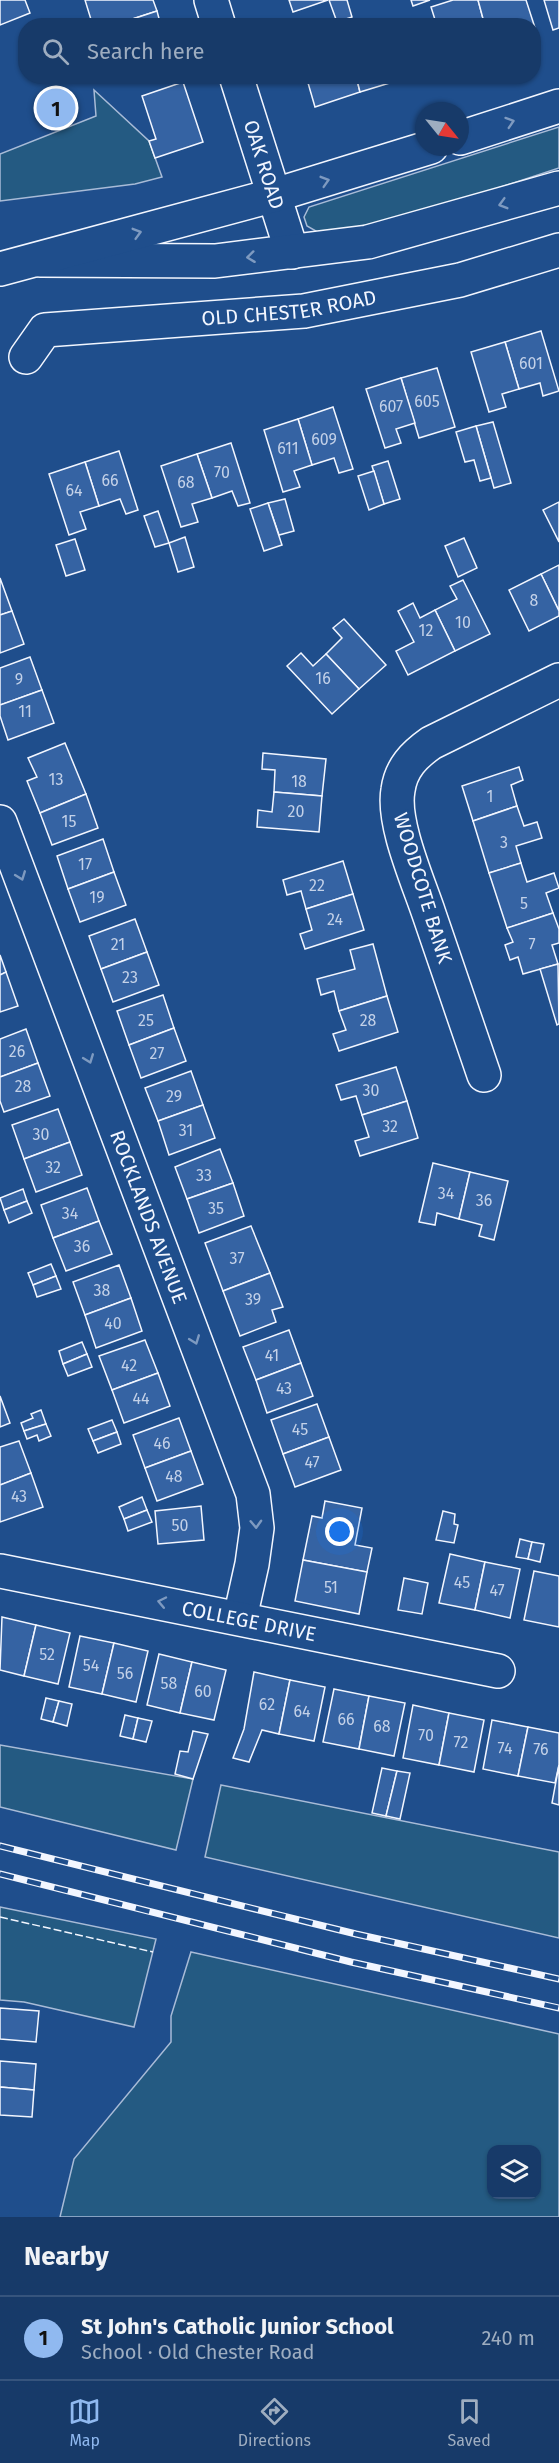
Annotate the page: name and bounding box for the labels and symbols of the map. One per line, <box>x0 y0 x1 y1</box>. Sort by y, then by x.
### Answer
pin: 1 <box>36 86 76 130</box>
north arrow <box>415 102 469 156</box>
street label: OAK ROAD <box>239 117 290 212</box>
one-way arrow <box>504 117 514 129</box>
one-way arrow <box>319 176 330 188</box>
one-way arrow <box>498 197 509 209</box>
one-way arrow <box>132 227 142 240</box>
one-way arrow <box>246 250 255 262</box>
street label: OLD CHESTER ROAD <box>201 285 378 330</box>
house number: 601 <box>519 354 543 373</box>
house number: 605 <box>414 392 440 411</box>
house number: 607 <box>379 397 403 416</box>
house number: 609 <box>311 430 337 449</box>
house number: 611 <box>277 439 299 458</box>
house number: 70 <box>214 463 230 482</box>
house number: 66 <box>101 471 119 490</box>
house number: 68 <box>177 473 195 492</box>
house number: 64 <box>65 481 83 500</box>
house number: 8 <box>530 591 539 610</box>
house number: 10 <box>455 613 471 632</box>
house number: 12 <box>419 621 433 640</box>
house number: 16 <box>315 669 331 688</box>
house number: 9 <box>15 670 23 689</box>
house number: 11 <box>18 702 32 721</box>
house number: 13 <box>49 770 63 789</box>
house number: 18 <box>291 772 307 791</box>
house number: 1 <box>487 787 493 806</box>
house number: 20 <box>288 802 304 821</box>
street label: WOODCOTE BANK <box>389 810 457 966</box>
house number: 15 <box>62 812 76 831</box>
house number: 3 <box>500 833 508 852</box>
house number: 17 <box>78 855 92 874</box>
one-way arrow <box>13 870 26 881</box>
house number: 22 <box>309 876 325 895</box>
house number: 19 <box>89 888 105 907</box>
house number: 5 <box>520 894 528 913</box>
house number: 24 <box>327 910 343 929</box>
house number: 21 <box>111 935 125 954</box>
house number: 7 <box>528 935 536 954</box>
house number: 23 <box>122 968 138 987</box>
house number: 25 <box>138 1011 154 1030</box>
house number: 28 <box>360 1011 377 1030</box>
house number: 26 <box>9 1042 25 1061</box>
house number: 27 <box>150 1044 164 1063</box>
one-way arrow <box>82 1053 95 1064</box>
house number: 28 <box>15 1077 32 1096</box>
house number: 30 <box>363 1081 380 1100</box>
house number: 29 <box>166 1087 182 1106</box>
house number: 32 <box>382 1117 398 1136</box>
house number: 31 <box>179 1121 193 1140</box>
house number: 30 <box>33 1125 50 1144</box>
street label: ROCKLANDS AVENUE <box>105 1127 192 1307</box>
house number: 32 <box>45 1158 61 1177</box>
house number: 33 <box>196 1166 212 1185</box>
house number: 34 <box>438 1184 455 1203</box>
house number: 36 <box>476 1191 492 1210</box>
house number: 35 <box>208 1199 224 1218</box>
house number: 34 <box>62 1204 79 1223</box>
house number: 36 <box>74 1237 90 1256</box>
house number: 37 <box>229 1249 245 1268</box>
house number: 38 <box>94 1281 111 1300</box>
house number: 39 <box>245 1290 261 1309</box>
house number: 40 <box>104 1314 122 1333</box>
one-way arrow <box>188 1333 200 1344</box>
house number: 41 <box>265 1346 279 1365</box>
house number: 42 <box>121 1356 137 1375</box>
house number: 43 <box>276 1379 292 1398</box>
house number: 44 <box>132 1389 150 1408</box>
house number: 45 <box>292 1420 308 1439</box>
house number: 46 <box>153 1434 171 1453</box>
house number: 47 <box>304 1453 320 1472</box>
house number: 48 <box>165 1467 183 1486</box>
house number: 43 <box>11 1487 27 1506</box>
house number: 50 <box>172 1516 189 1535</box>
your location <box>325 1517 354 1546</box>
one-way arrow <box>249 1519 262 1528</box>
house number: 45 <box>454 1573 470 1592</box>
house number: 51 <box>324 1578 338 1597</box>
house number: 47 <box>489 1581 505 1600</box>
one-way arrow <box>157 1596 167 1609</box>
street label: COLLEGE DRIVE <box>180 1596 318 1646</box>
house number: 52 <box>39 1645 55 1664</box>
house number: 54 <box>83 1656 100 1675</box>
house number: 56 <box>117 1664 133 1683</box>
house number: 58 <box>161 1674 178 1693</box>
house number: 60 <box>194 1682 212 1701</box>
house number: 62 <box>259 1695 275 1714</box>
house number: 64 <box>293 1702 311 1721</box>
house number: 66 <box>337 1710 355 1729</box>
house number: 68 <box>373 1717 391 1736</box>
house number: 70 <box>418 1726 434 1745</box>
house number: 72 <box>454 1733 468 1752</box>
house number: 74 <box>498 1739 513 1758</box>
house number: 76 <box>533 1740 549 1759</box>

